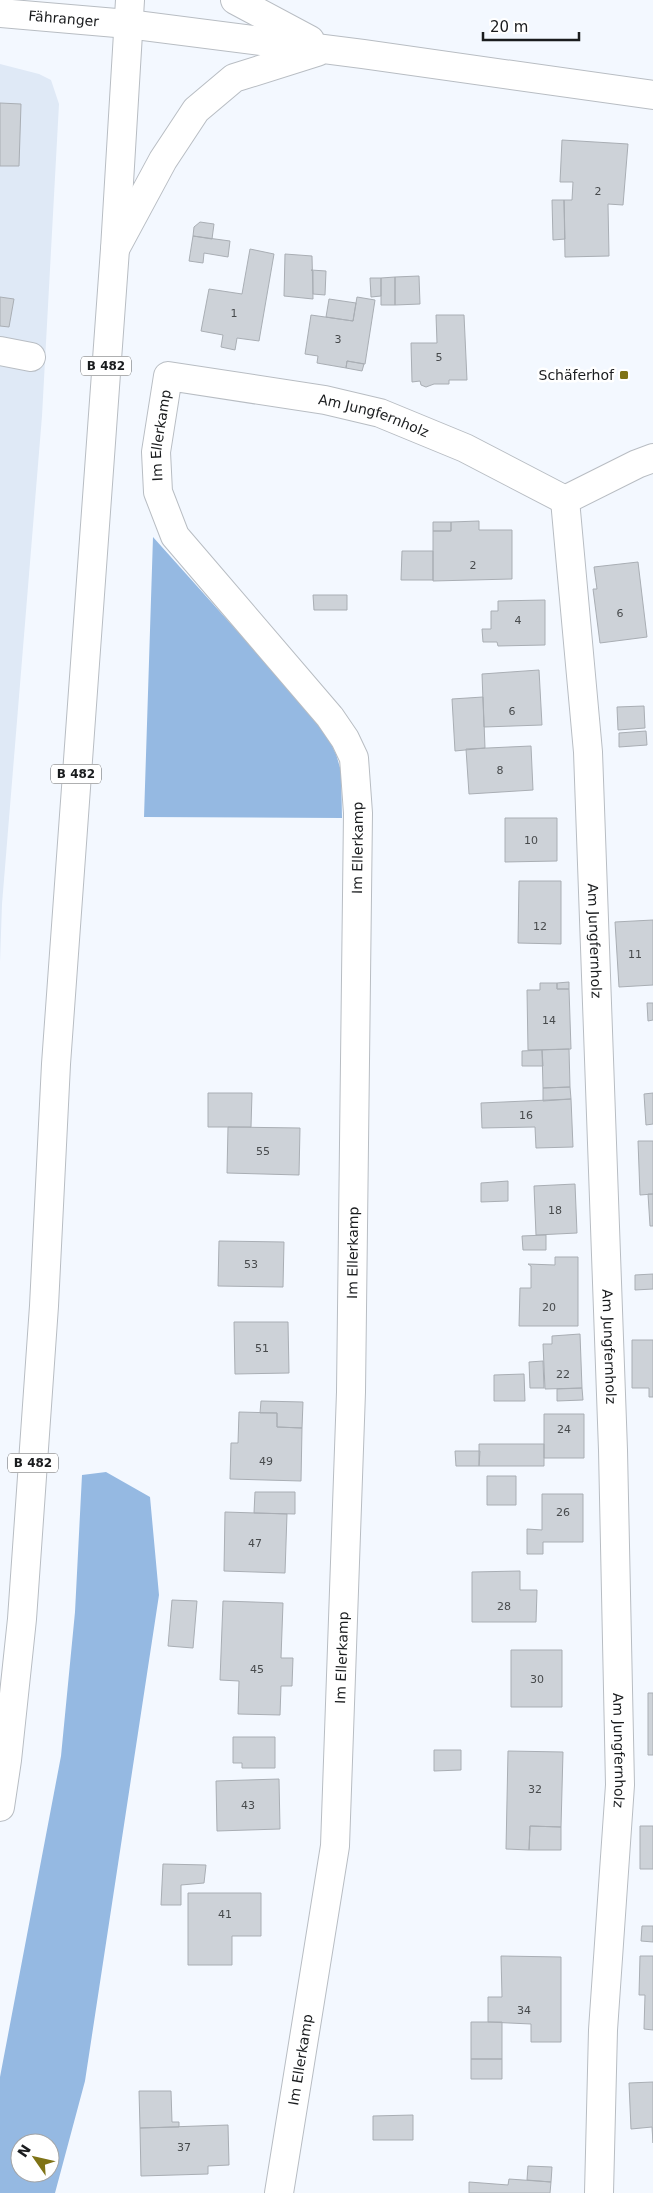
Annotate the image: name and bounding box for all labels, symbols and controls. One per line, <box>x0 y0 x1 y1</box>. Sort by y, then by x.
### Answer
street label: Fähranger <box>28 7 100 30</box>
scale bar <box>483 10 579 42</box>
text: 20 m <box>490 18 528 36</box>
house number: 2 <box>595 185 602 198</box>
house number: 1 <box>231 307 238 320</box>
house number: 3 <box>335 333 342 346</box>
house number: 5 <box>436 351 443 364</box>
road number: B 482 <box>81 356 131 376</box>
place label: Schäferhof <box>539 367 615 383</box>
marker: Schäferhof <box>618 369 630 381</box>
street label: Im Ellerkamp <box>148 388 174 482</box>
street label: Am Jungfernholz <box>317 391 431 440</box>
house number: 2 <box>470 559 477 572</box>
house number: 6 <box>617 607 624 620</box>
house number: 4 <box>515 614 522 627</box>
house number: 6 <box>509 705 516 718</box>
road number: B 482 <box>51 764 101 784</box>
house number: 8 <box>497 764 504 777</box>
street label: Im Ellerkamp <box>349 801 366 894</box>
house number: 10 <box>524 834 538 847</box>
street label: Am Jungfernholz <box>585 883 605 999</box>
house number: 12 <box>533 920 547 933</box>
house number: 11 <box>628 948 642 961</box>
house number: 14 <box>542 1014 556 1027</box>
house number: 16 <box>519 1109 533 1122</box>
house number: 55 <box>256 1145 270 1158</box>
house number: 18 <box>548 1204 562 1217</box>
street label: Im Ellerkamp <box>344 1206 361 1299</box>
house number: 53 <box>244 1258 258 1271</box>
street label: Am Jungfernholz <box>599 1289 619 1404</box>
house number: 20 <box>542 1301 556 1314</box>
house number: 51 <box>255 1342 269 1355</box>
house number: 22 <box>556 1368 570 1381</box>
house number: 24 <box>557 1423 571 1436</box>
road number: B 482 <box>8 1454 58 1472</box>
house number: 49 <box>259 1455 273 1468</box>
house number: 26 <box>556 1506 570 1519</box>
house number: 47 <box>248 1537 262 1550</box>
house number: 28 <box>497 1600 511 1613</box>
street label: Im Ellerkamp <box>332 1611 351 1704</box>
house number: 45 <box>250 1663 264 1676</box>
house number: 30 <box>530 1673 544 1686</box>
street label: Am Jungfernholz <box>610 1693 628 1808</box>
house number: 32 <box>528 1783 542 1796</box>
house number: 43 <box>241 1799 255 1812</box>
house number: 41 <box>218 1908 232 1921</box>
house number: 34 <box>517 2004 531 2017</box>
street label: Im Ellerkamp <box>285 2013 316 2107</box>
north arrow <box>10 2133 60 2183</box>
text: N <box>14 2141 34 2160</box>
house number: 37 <box>177 2141 191 2154</box>

